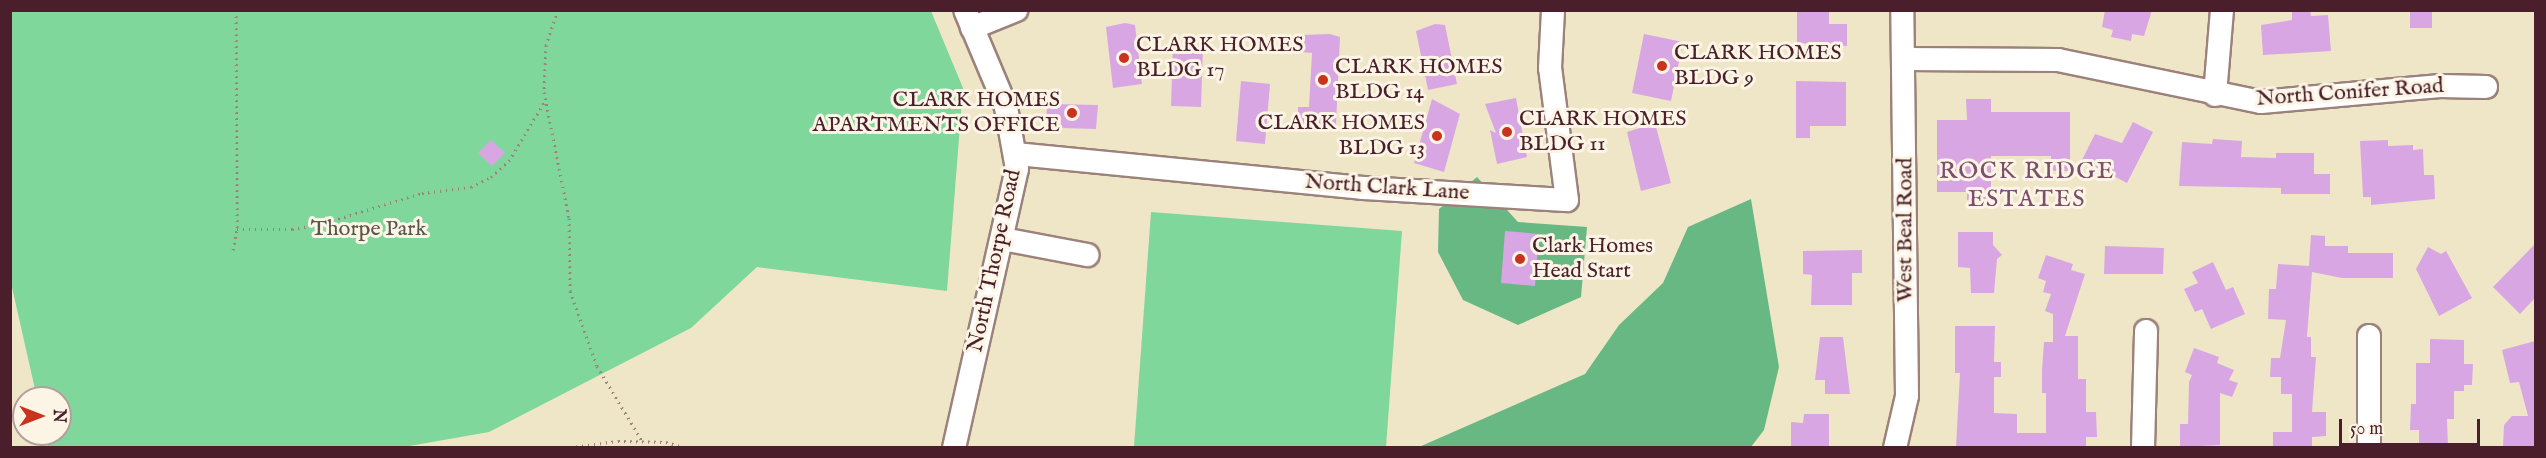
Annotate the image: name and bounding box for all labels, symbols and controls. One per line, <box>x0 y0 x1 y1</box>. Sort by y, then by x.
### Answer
place label: CLARK HOMES BLDG 17 <box>1136 32 1304 84</box>
place label: CLARK HOMES BLDG 9 <box>1674 40 1842 92</box>
marker: CLARK HOMES BLDG 17 <box>1117 51 1131 65</box>
place label: CLARK HOMES BLDG 14 <box>1335 54 1503 106</box>
marker: CLARK HOMES BLDG 9 <box>1655 59 1669 73</box>
marker: CLARK HOMES BLDG 14 <box>1316 73 1330 87</box>
street label: North Conifer Road <box>2255 73 2445 113</box>
place label: CLARK HOMES APARTMENTS OFFICE <box>813 87 1060 138</box>
marker: CLARK HOMES APARTMENTS OFFICE <box>1065 106 1079 120</box>
place label: CLARK HOMES BLDG 11 <box>1519 106 1687 158</box>
place label: CLARK HOMES BLDG 13 <box>1257 110 1425 162</box>
marker: CLARK HOMES BLDG 11 <box>1500 125 1514 139</box>
marker: CLARK HOMES BLDG 13 <box>1430 129 1444 143</box>
street label: West Beal Road <box>1893 158 1919 302</box>
district label: ROCK RIDGE ESTATES <box>1939 158 2115 214</box>
street label: North Thorpe Road <box>963 167 1027 355</box>
street label: North Clark Lane <box>1304 169 1470 207</box>
park label: Thorpe Park <box>311 217 427 243</box>
place label: Clark Homes Head Start <box>1532 233 1653 284</box>
marker: Clark Homes Head Start <box>1513 252 1527 266</box>
north arrow <box>12 386 72 446</box>
scale bar <box>2342 407 2483 445</box>
text: N <box>48 409 68 423</box>
text: 50 m <box>2350 418 2383 441</box>

